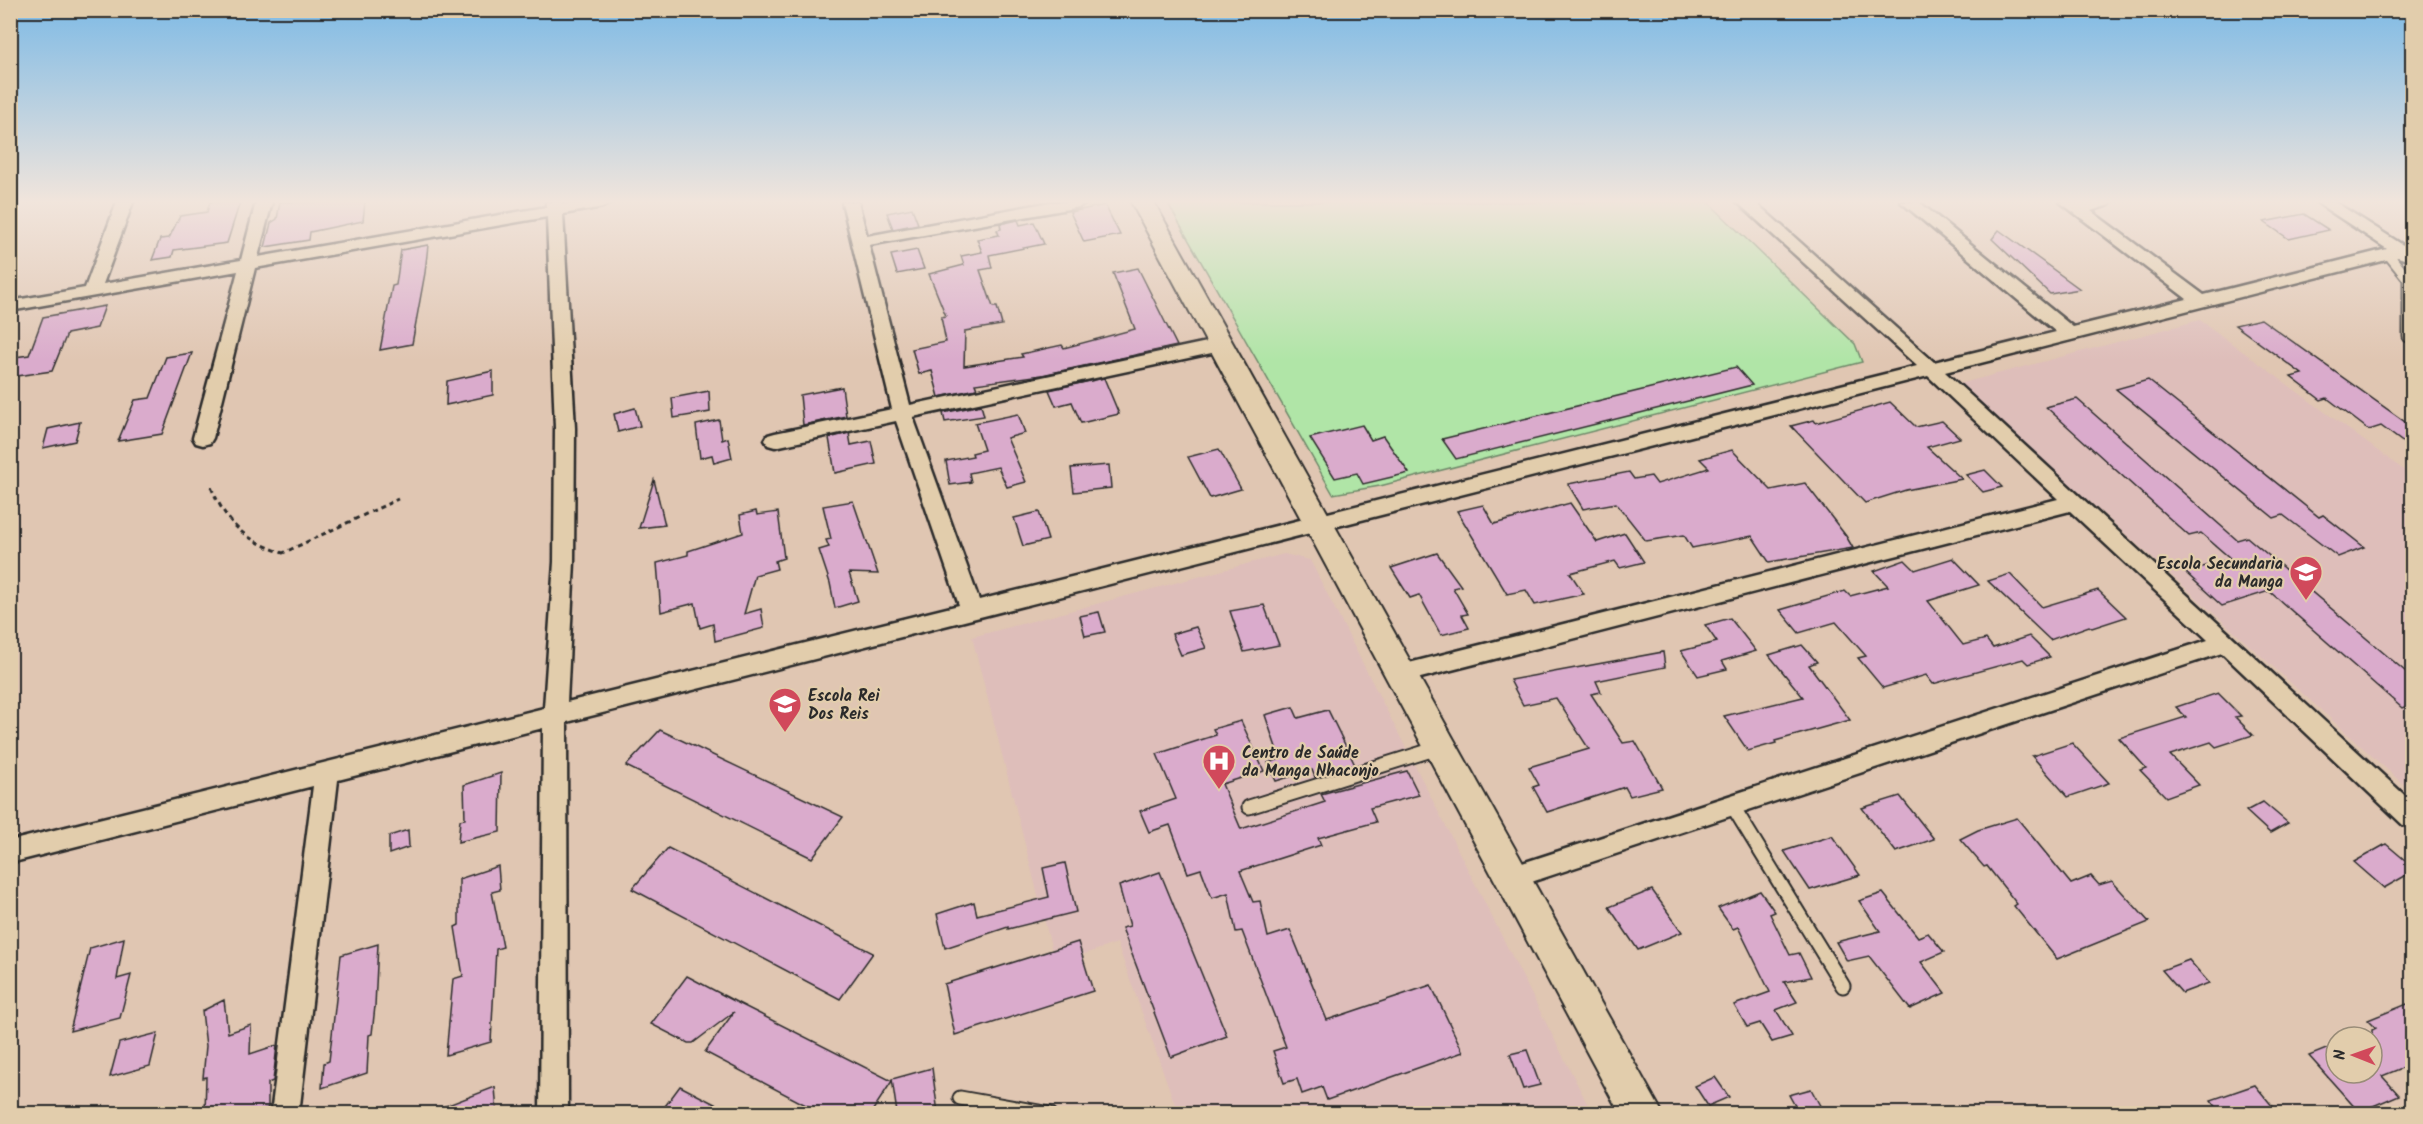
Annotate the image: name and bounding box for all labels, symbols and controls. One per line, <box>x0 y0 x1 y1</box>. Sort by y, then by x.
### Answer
place label: Escola Secundaria da Manga <box>2157 552 2283 595</box>
school or university icon: Escola Secundaria da Manga <box>2288 554 2324 601</box>
place label: Escola Rei Dos Reis <box>808 684 880 727</box>
school or university icon: Escola Rei Dos Reis <box>767 686 803 733</box>
place label: Centro de Saúde da Manga Nhaconjo <box>1242 741 1379 784</box>
hospital icon: Centro de Saúde da Manga Nhaconjo <box>1201 743 1237 790</box>
north arrow <box>2324 1025 2384 1085</box>
text: N <box>2328 1049 2353 1060</box>

